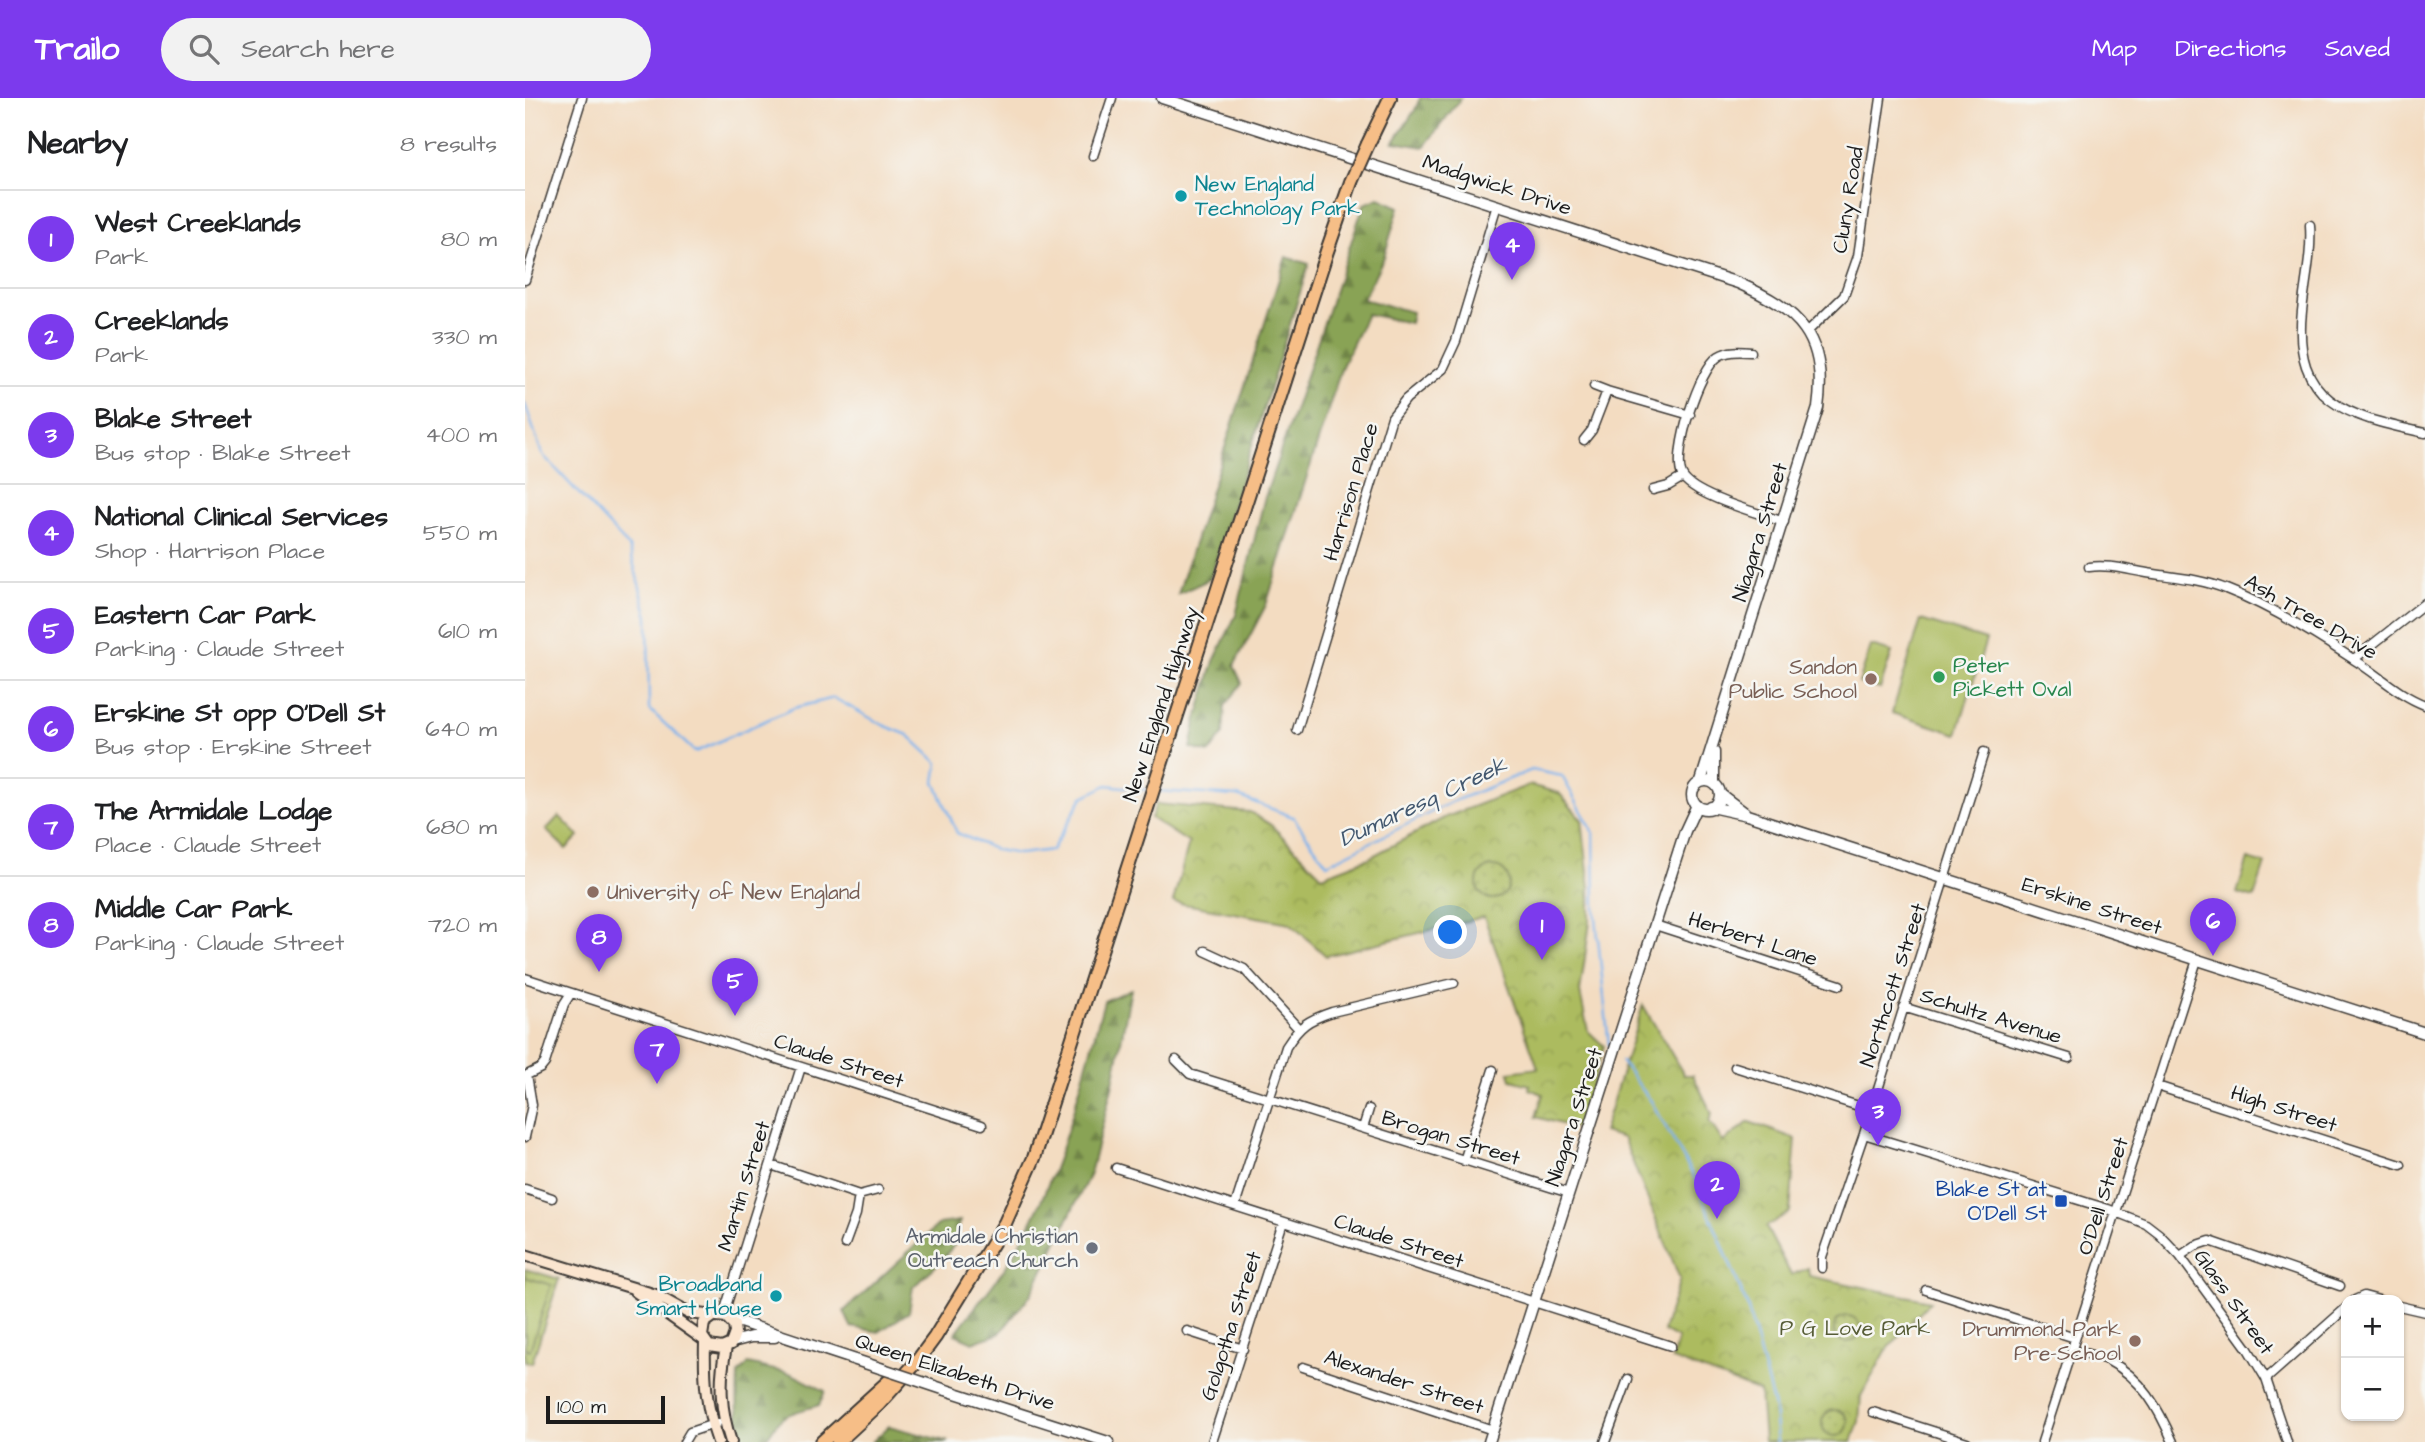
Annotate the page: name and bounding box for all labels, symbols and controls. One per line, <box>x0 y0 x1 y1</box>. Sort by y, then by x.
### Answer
search box <box>161 18 651 81</box>
text: Trailo <box>35 26 119 72</box>
icon: search <box>185 30 223 68</box>
text: Search here <box>241 31 395 67</box>
text: Map <box>2092 32 2137 66</box>
text: Directions <box>2175 32 2287 66</box>
text: Saved <box>2325 32 2390 66</box>
text: Nearby <box>28 123 128 165</box>
text: 8 results <box>400 128 497 160</box>
street label: Cluny Road <box>1825 144 1873 256</box>
street label: Madgwick Drive <box>1418 147 1575 225</box>
place label: New England Technology Park <box>1195 170 1360 225</box>
marker: New England Technology Park <box>1173 188 1189 204</box>
text: West Creeklands <box>95 205 301 241</box>
pin: 4 <box>1489 222 1535 280</box>
text: 1 <box>50 223 52 255</box>
text: 80 m <box>440 223 497 255</box>
text: Park <box>95 241 148 273</box>
text: Creeklands <box>95 303 229 339</box>
text: 2 <box>44 321 58 353</box>
text: 330 m <box>432 321 497 353</box>
text: Park <box>95 339 148 371</box>
text: Blake Street <box>95 401 251 437</box>
text: 3 <box>45 419 57 451</box>
text: 400 m <box>425 419 497 451</box>
street label: Harrison Place <box>1316 419 1386 565</box>
text: Bus stop · Blake Street <box>95 437 350 469</box>
street label: Niagara Street <box>1725 458 1797 606</box>
text: National Clinical Services <box>95 499 388 535</box>
text: 4 <box>43 517 59 549</box>
text: 550 m <box>423 517 497 549</box>
text: Shop · Harrison Place <box>95 535 325 567</box>
street label: Ash Tree Drive <box>2239 567 2383 667</box>
text: Eastern Car Park <box>95 597 316 633</box>
street label: New England Highway <box>1116 602 1208 806</box>
text: 5 <box>43 615 59 647</box>
text: 610 m <box>438 615 497 647</box>
text: Parking · Claude Street <box>95 633 344 665</box>
place label: Peter Pickett Oval <box>1953 651 2071 704</box>
place label: Sandon Public School <box>1729 653 1857 706</box>
marker: Peter Pickett Oval <box>1931 669 1947 685</box>
marker: Sandon Public School <box>1863 671 1879 687</box>
text: Erskine St opp O'Dell St <box>95 695 385 731</box>
text: 6 <box>44 713 58 745</box>
text: 640 m <box>425 713 497 745</box>
text: Bus stop · Erskine Street <box>95 731 372 763</box>
water label: Dumaresq Creek <box>1334 749 1513 855</box>
text: The Armidale Lodge <box>95 793 332 829</box>
text: 7 <box>44 811 58 843</box>
text: 680 m <box>426 811 497 843</box>
text: Place · Claude Street <box>95 829 321 861</box>
street label: Erskine Street <box>2018 870 2166 942</box>
place label: University of New England <box>607 878 860 909</box>
marker: University of New England <box>585 884 601 900</box>
text: Middle Car Park <box>95 891 292 927</box>
pin: 6 <box>2190 898 2236 956</box>
street label: Northcott Street <box>1853 899 1933 1071</box>
pin: 1 <box>1519 902 1565 960</box>
street label: Herbert Lane <box>1685 904 1821 974</box>
text: 8 <box>44 909 58 941</box>
text: 720 m <box>428 909 497 941</box>
pin: 8 <box>576 914 622 972</box>
your location <box>1433 915 1467 949</box>
text: Parking · Claude Street <box>95 927 344 959</box>
pin: 5 <box>712 958 758 1016</box>
street label: Schultz Avenue <box>1917 981 2065 1051</box>
pin: 7 <box>634 1026 680 1084</box>
street label: Claude Street <box>770 1026 908 1096</box>
street label: Niagara Street <box>1538 1044 1612 1191</box>
street label: High Street <box>2226 1078 2341 1142</box>
pin: 3 <box>1855 1088 1901 1146</box>
street label: Brogan Street <box>1378 1103 1524 1175</box>
street label: Martin Street <box>710 1117 778 1255</box>
street label: O'Dell Street <box>2070 1133 2136 1259</box>
pin: 2 <box>1694 1161 1740 1219</box>
place label: Blake St at O'Dell St <box>1936 1175 2048 1228</box>
marker: Blake St at O'Dell St <box>2053 1193 2069 1209</box>
street label: Claude Street <box>1330 1206 1468 1276</box>
place label: Armidale Christian Outreach Church <box>905 1222 1079 1275</box>
marker: Armidale Christian Outreach Church <box>1084 1240 1100 1256</box>
street label: Glass Street <box>2187 1243 2281 1361</box>
street label: Golgotha Street <box>1193 1247 1271 1405</box>
place label: Broadband Smart House <box>636 1270 762 1323</box>
marker: Broadband Smart House <box>768 1288 784 1304</box>
map controls <box>2341 1295 2404 1421</box>
button: + <box>2341 1295 2404 1358</box>
park label: P G Love Park <box>1780 1314 1930 1343</box>
place label: Drummond Park Pre-School <box>1962 1315 2121 1368</box>
street label: Queen Elizabeth Drive <box>851 1326 1059 1418</box>
marker: Drummond Park Pre-School <box>2127 1333 2143 1349</box>
street label: Alexander Street <box>1321 1343 1488 1422</box>
button: − <box>2341 1358 2404 1421</box>
scale bar <box>546 1393 665 1425</box>
text: 100 m <box>557 1394 606 1421</box>

